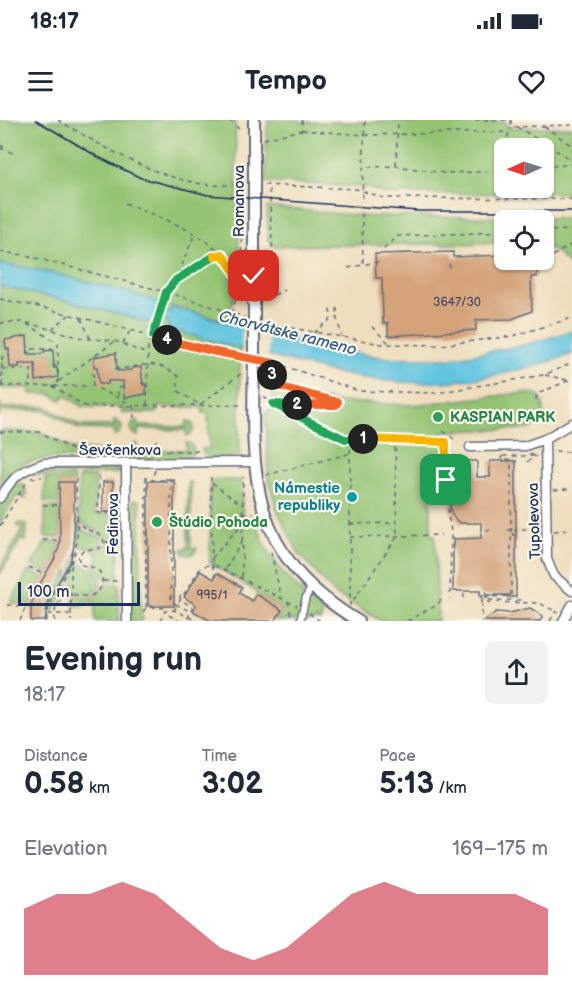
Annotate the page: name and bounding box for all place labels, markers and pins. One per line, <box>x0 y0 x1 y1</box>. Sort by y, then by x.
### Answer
pin <box>228 250 279 301</box>
pin: 4 <box>152 325 182 355</box>
pin: 3 <box>257 360 287 390</box>
pin: 2 <box>282 390 312 420</box>
place label: KASPIAN PARK <box>450 408 556 427</box>
marker: KASPIAN PARK <box>431 410 445 424</box>
pin: 1 <box>348 424 378 454</box>
pin <box>420 454 471 505</box>
place label: Námestie republiky <box>274 479 340 515</box>
marker: Námestie republiky <box>345 490 359 504</box>
place label: Štúdio Pohoda <box>169 512 268 532</box>
marker: Štúdio Pohoda <box>150 515 164 529</box>

